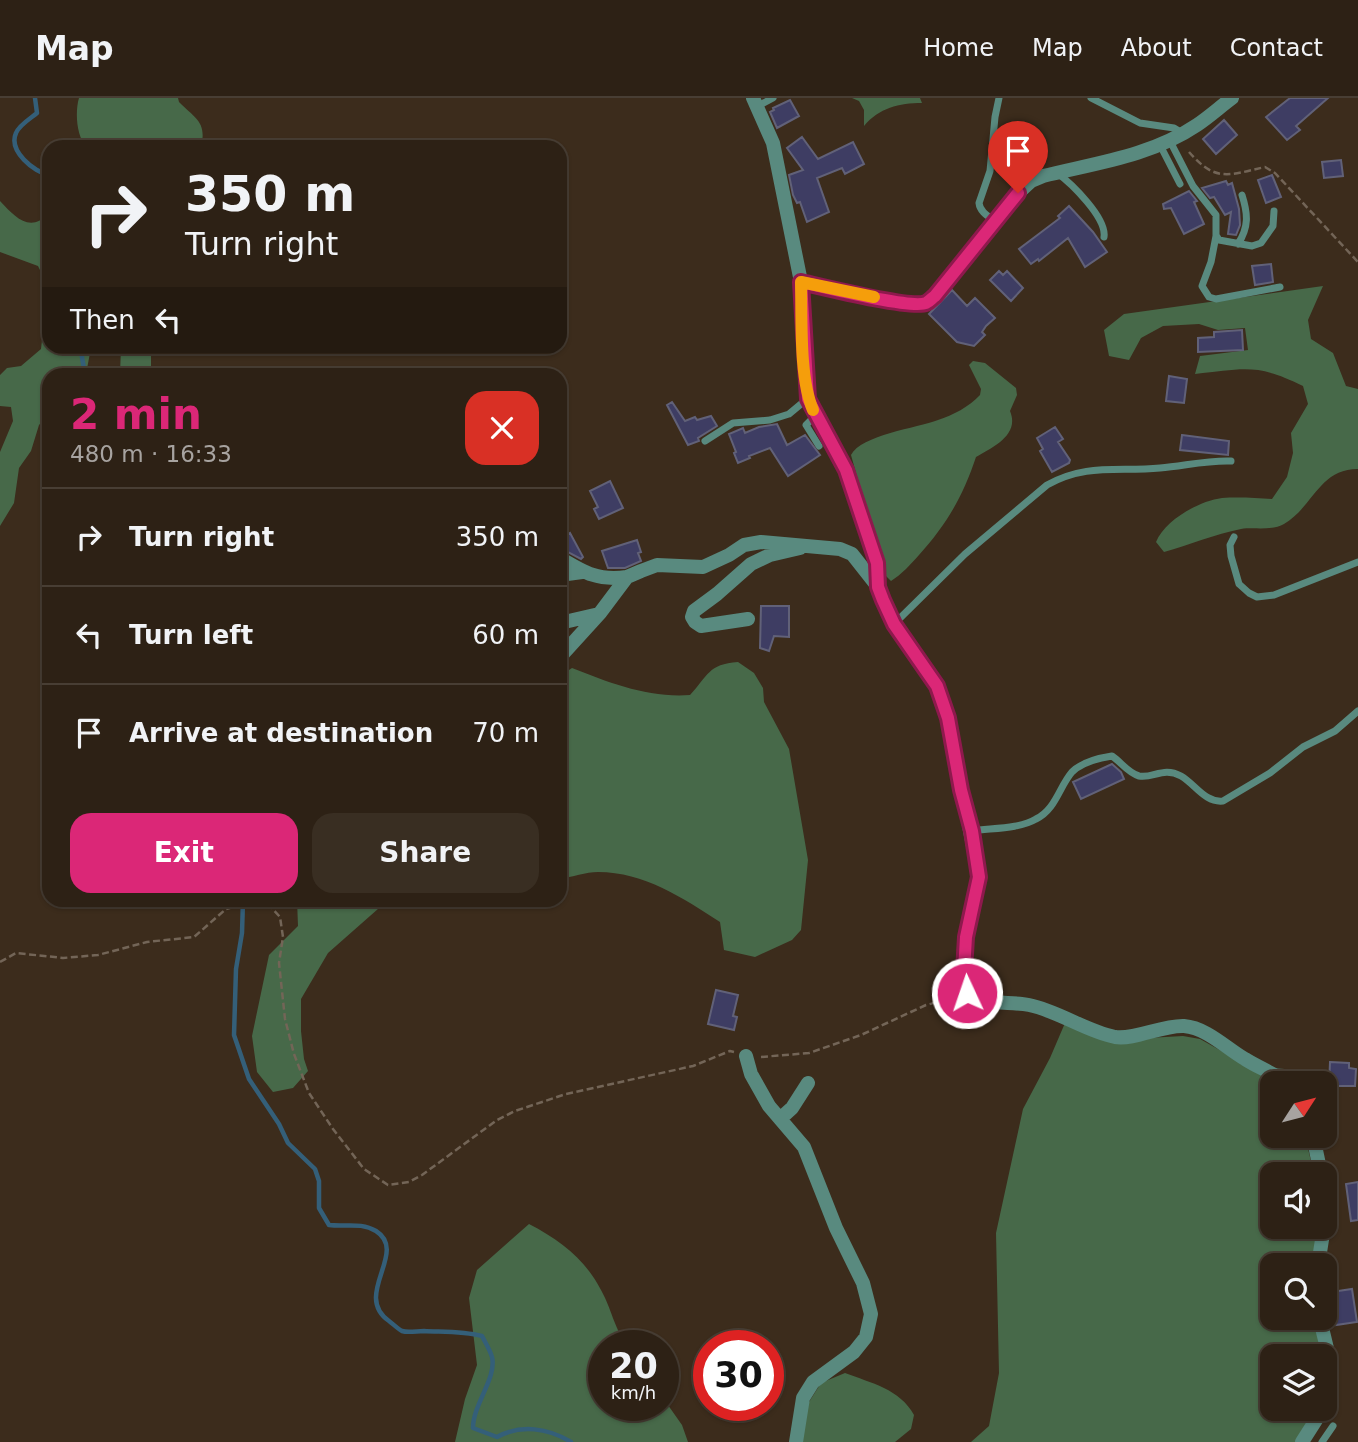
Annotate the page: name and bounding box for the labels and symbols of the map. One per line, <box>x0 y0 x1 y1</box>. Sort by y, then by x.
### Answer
pin <box>988 121 1048 193</box>
position arrow <box>930 956 1004 1030</box>
north arrow <box>1260 1071 1337 1148</box>
speed limit sign: 30 <box>693 1330 784 1421</box>

